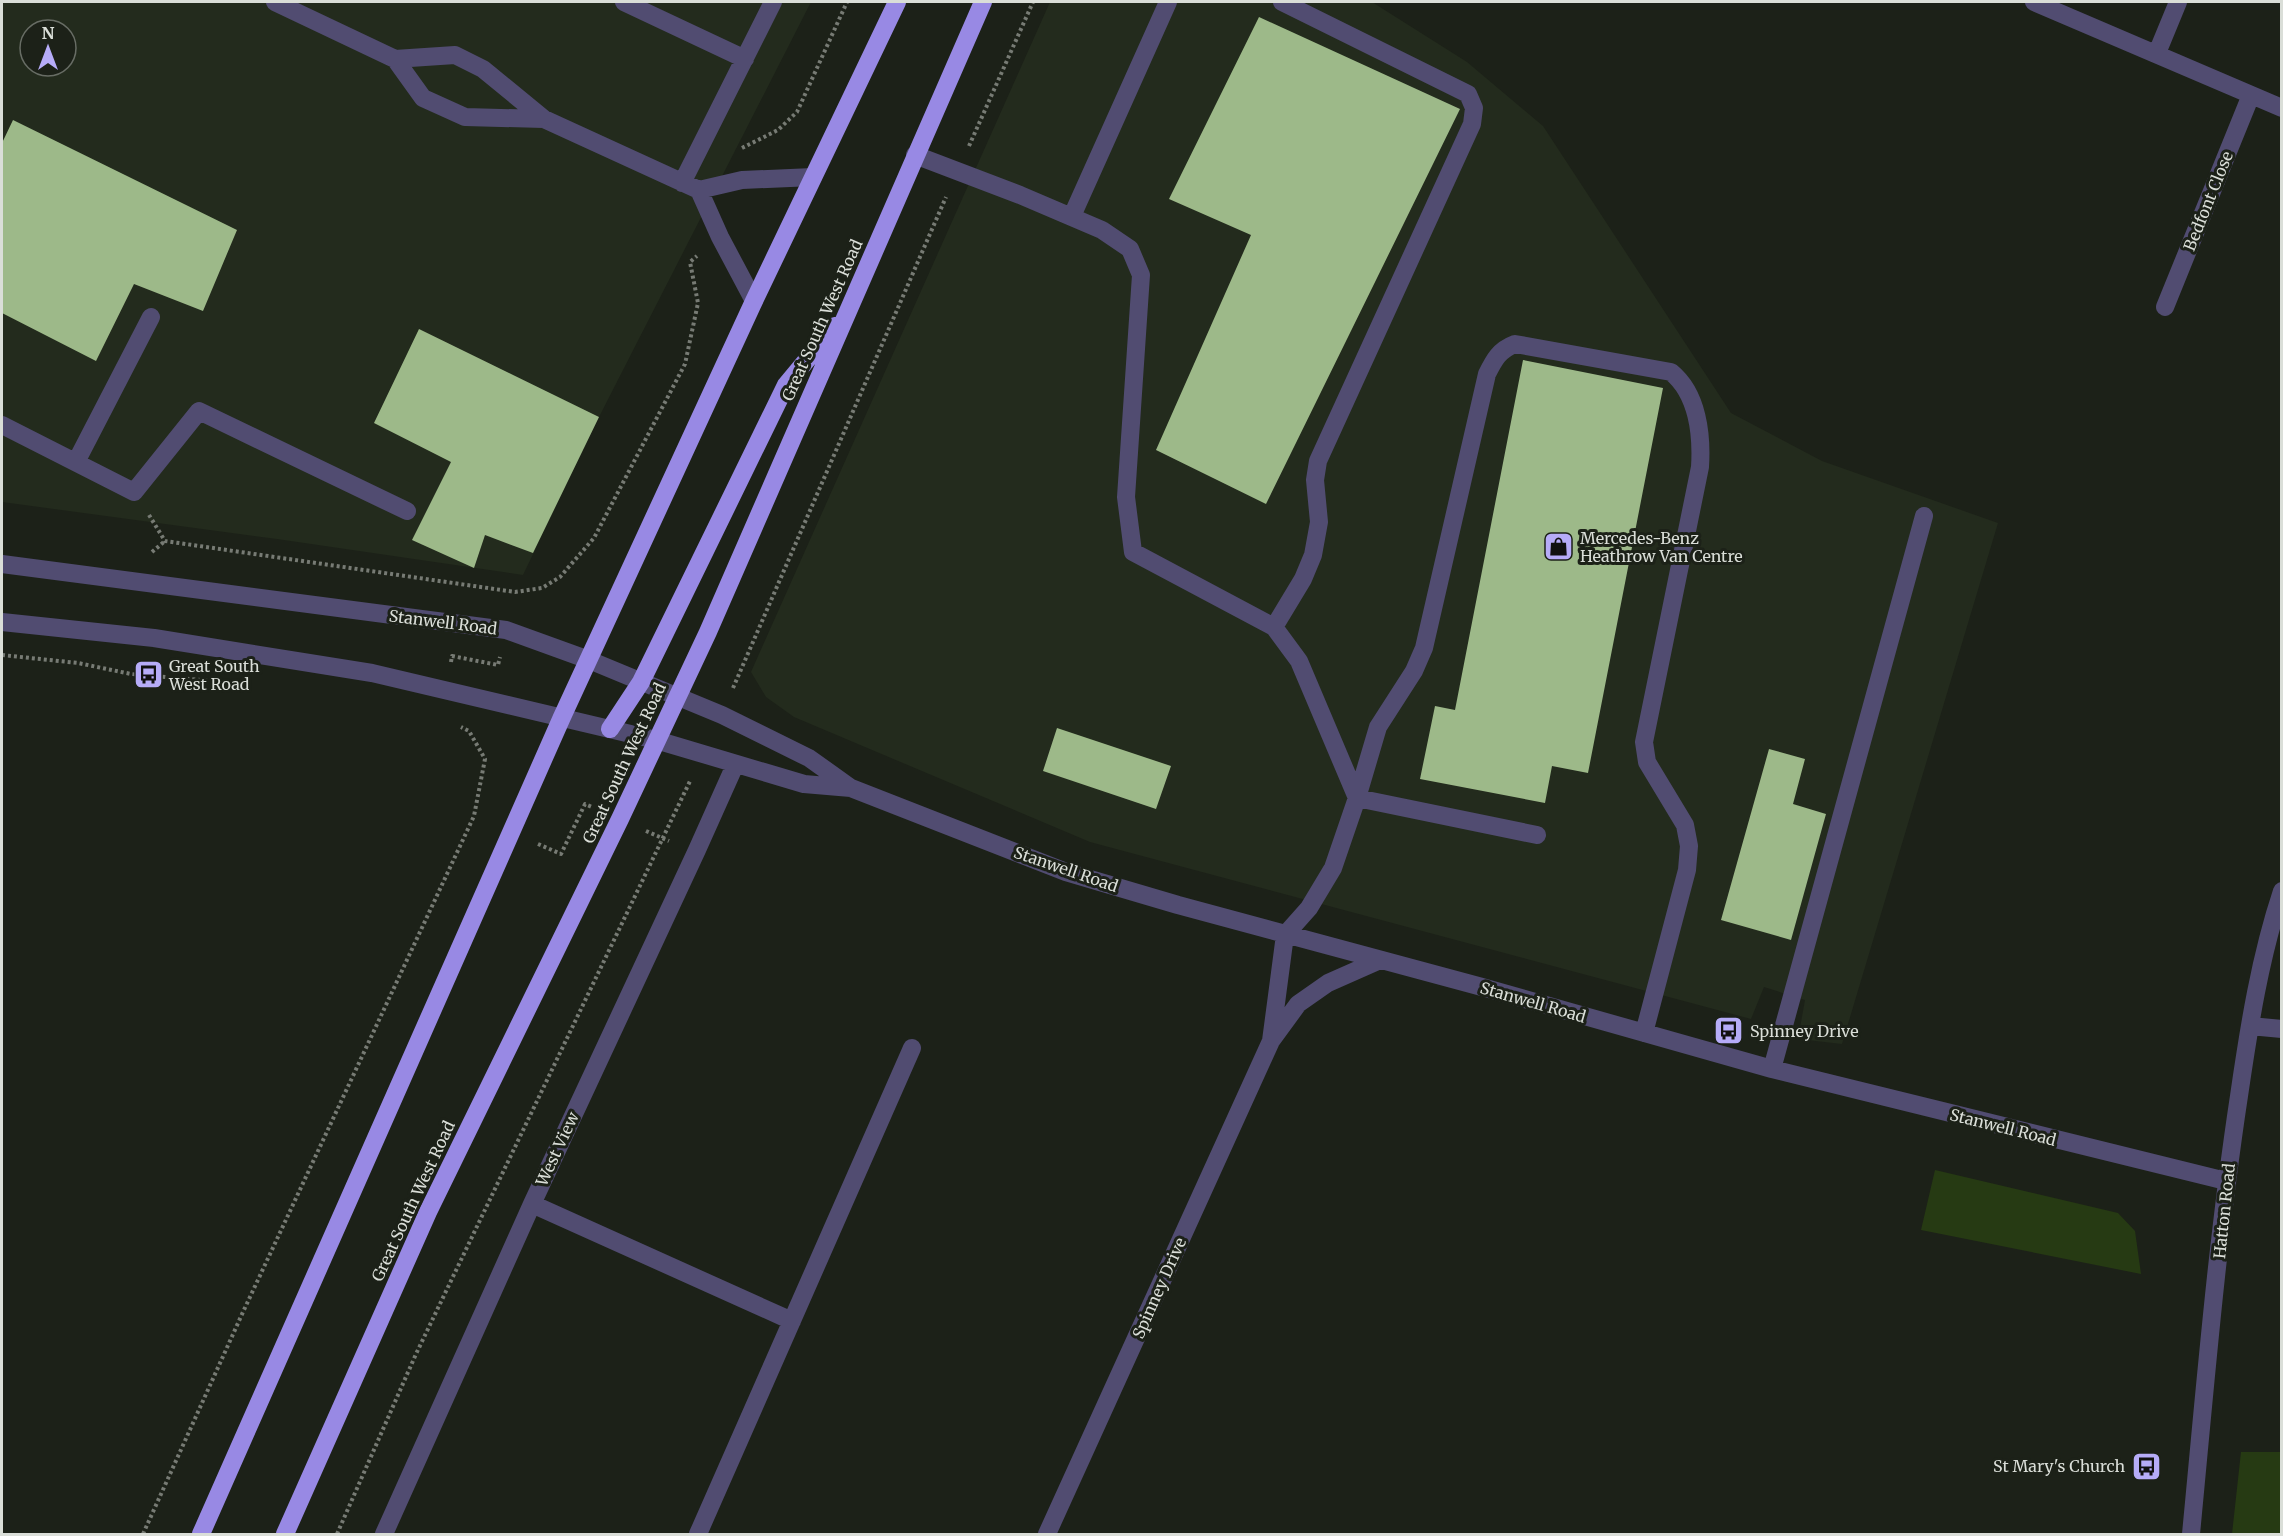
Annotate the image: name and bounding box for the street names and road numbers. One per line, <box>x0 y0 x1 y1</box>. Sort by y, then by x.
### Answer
street label: Bedfont Close <box>2179 148 2237 254</box>
street label: Great South West Road <box>777 236 867 404</box>
street label: Stanwell Road <box>388 605 499 639</box>
street label: Great South West Road <box>578 679 670 846</box>
street label: Stanwell Road <box>1011 842 1121 896</box>
street label: Stanwell Road <box>1478 977 1588 1027</box>
street label: Stanwell Road <box>1948 1104 2059 1150</box>
street label: West View <box>531 1108 583 1190</box>
street label: Great South West Road <box>367 1117 459 1284</box>
street label: Hatton Road <box>2209 1162 2239 1260</box>
street label: Spinney Drive <box>1128 1234 1190 1342</box>

